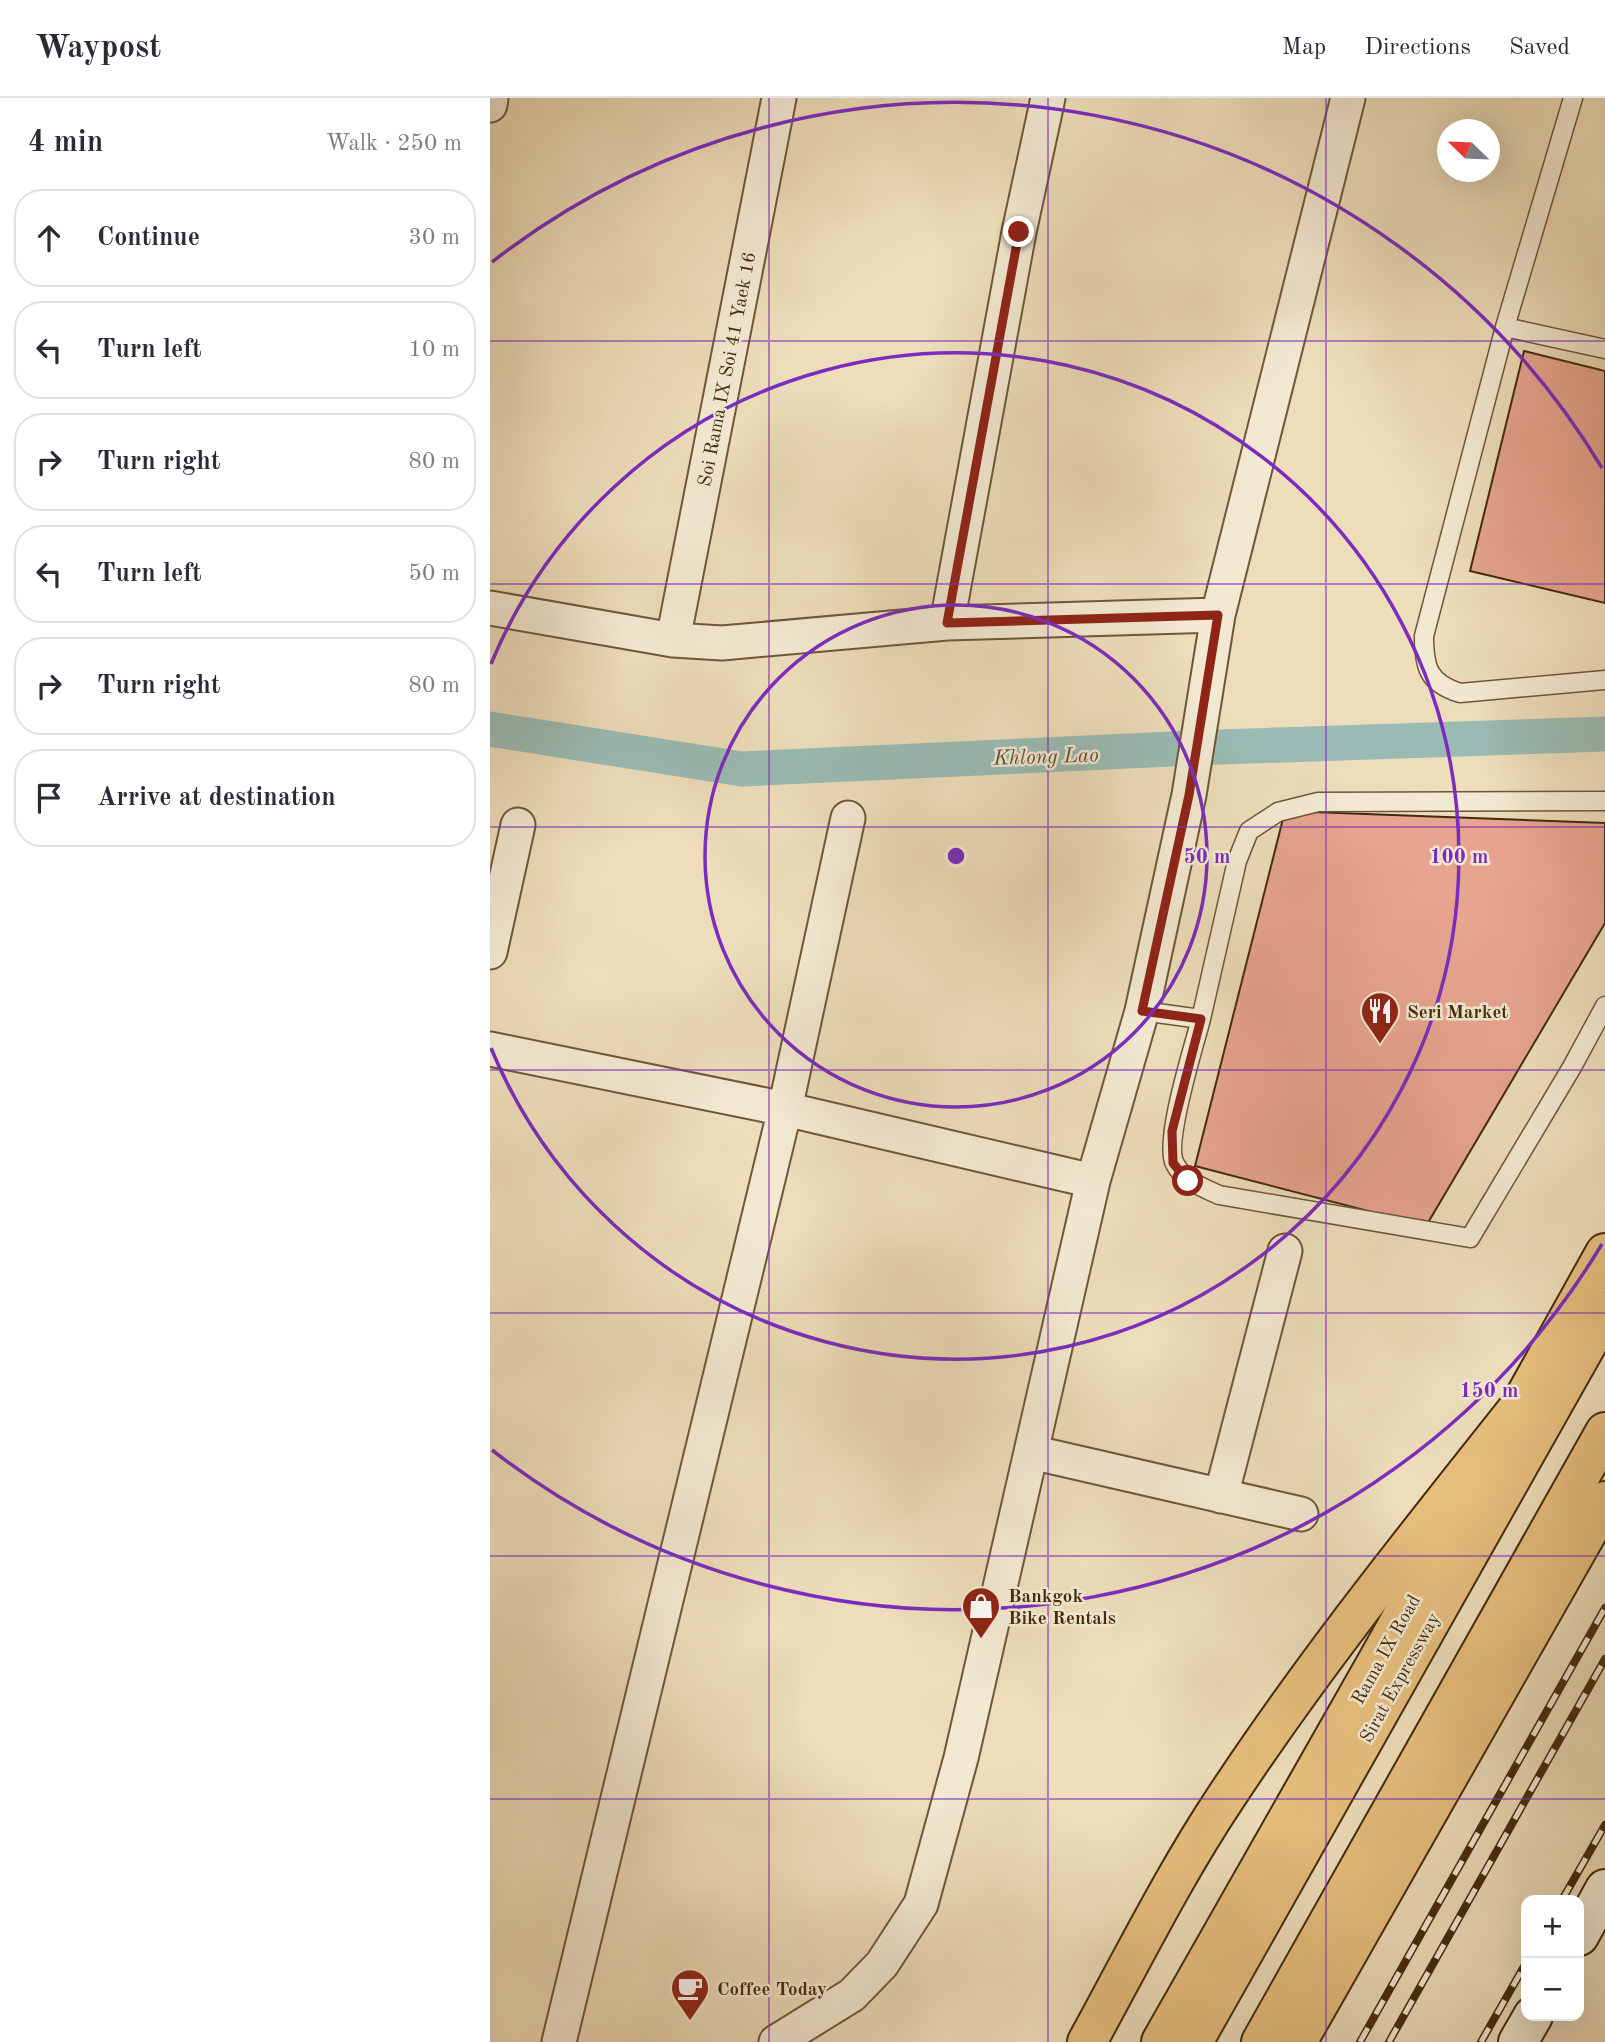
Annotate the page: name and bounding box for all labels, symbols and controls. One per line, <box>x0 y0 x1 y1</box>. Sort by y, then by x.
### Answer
text: Waypost <box>35 32 161 65</box>
text: Map <box>1282 36 1326 60</box>
text: Directions <box>1364 36 1471 60</box>
text: Saved <box>1509 36 1570 60</box>
north arrow <box>1437 119 1500 182</box>
text: 4 min <box>28 128 103 158</box>
text: Walk · 250 m <box>326 132 462 155</box>
route end <box>1003 216 1034 247</box>
icon: ahead <box>30 219 68 257</box>
text: Continue <box>97 225 200 251</box>
text: 30 m <box>409 226 460 249</box>
street label: Soi Rama IX Soi 41 Yaek 16 <box>696 251 761 488</box>
icon: left <box>30 331 68 369</box>
text: Turn left <box>97 337 202 363</box>
text: 10 m <box>409 338 460 361</box>
icon: right <box>30 443 68 481</box>
text: Turn right <box>97 449 220 475</box>
text: 80 m <box>409 450 460 473</box>
icon: left <box>30 555 68 593</box>
text: Turn left <box>97 561 202 587</box>
text: 50 m <box>409 562 460 585</box>
icon: right <box>30 667 68 705</box>
text: Turn right <box>97 673 220 699</box>
text: 80 m <box>409 674 460 697</box>
water label: Khlong Lao <box>992 745 1099 770</box>
icon: arrive <box>30 779 68 817</box>
text: Arrive at destination <box>97 785 336 811</box>
centre of rings <box>944 844 968 868</box>
text: 50 m <box>1183 847 1231 868</box>
text: 100 m <box>1429 847 1489 868</box>
restaurant icon: Seri Market <box>1359 990 1401 1045</box>
place label: Seri Market <box>1407 1004 1508 1023</box>
route start <box>1172 1165 1203 1196</box>
text: 150 m <box>1459 1381 1519 1402</box>
shop icon: Bankgok Bike Rentals <box>960 1585 1002 1640</box>
place label: Bankgok Bike Rentals <box>1008 1588 1116 1629</box>
street label: Rama IX Road <box>1349 1592 1425 1708</box>
street label: Sirat Expressway <box>1358 1610 1445 1746</box>
map controls <box>1521 1895 1584 2021</box>
button: + <box>1521 1895 1584 1958</box>
button: − <box>1521 1958 1584 2021</box>
cafe icon: Coffee Today <box>669 1967 711 2022</box>
place label: Coffee Today <box>717 1981 827 2000</box>

